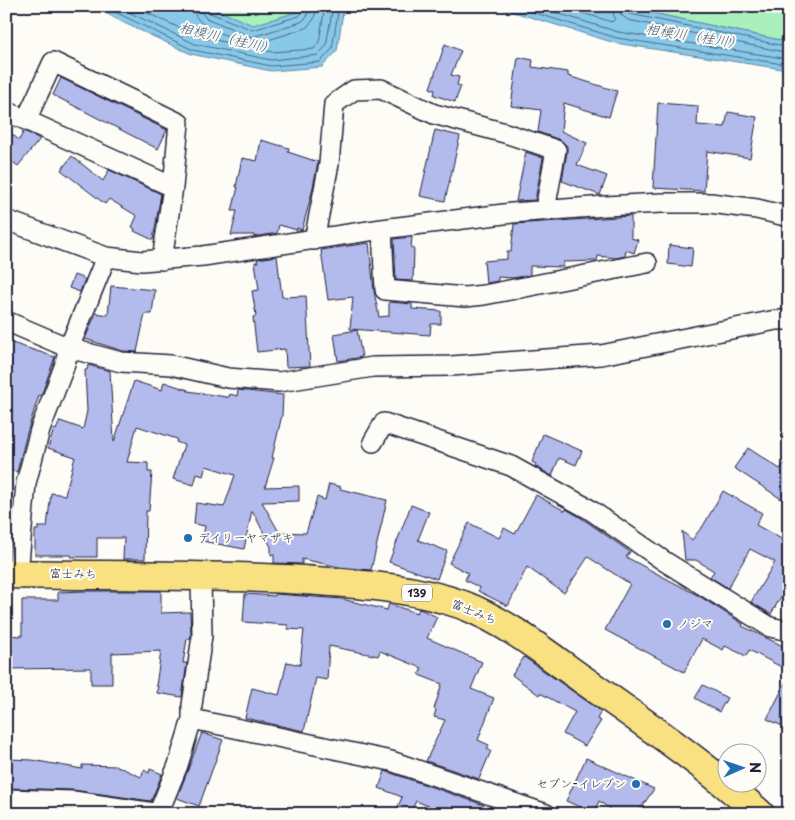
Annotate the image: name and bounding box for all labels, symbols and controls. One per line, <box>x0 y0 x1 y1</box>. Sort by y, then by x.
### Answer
water label: 相模川（桂川） <box>177 16 277 59</box>
water label: 相模川（桂川） <box>644 17 744 54</box>
place label: デイリーヤマザキ <box>198 528 294 546</box>
marker: デイリーヤマザキ <box>182 532 194 544</box>
street label: 富士みち <box>49 564 97 582</box>
road number: 139 <box>402 584 432 602</box>
street label: 富士みち <box>449 594 500 628</box>
place label: ノジマ <box>677 614 713 632</box>
marker: ノジマ <box>661 618 673 630</box>
north arrow <box>718 742 768 792</box>
text: N <box>745 762 766 773</box>
place label: セブン-イレブン <box>536 774 626 792</box>
marker: セブン-イレブン <box>630 778 642 790</box>

